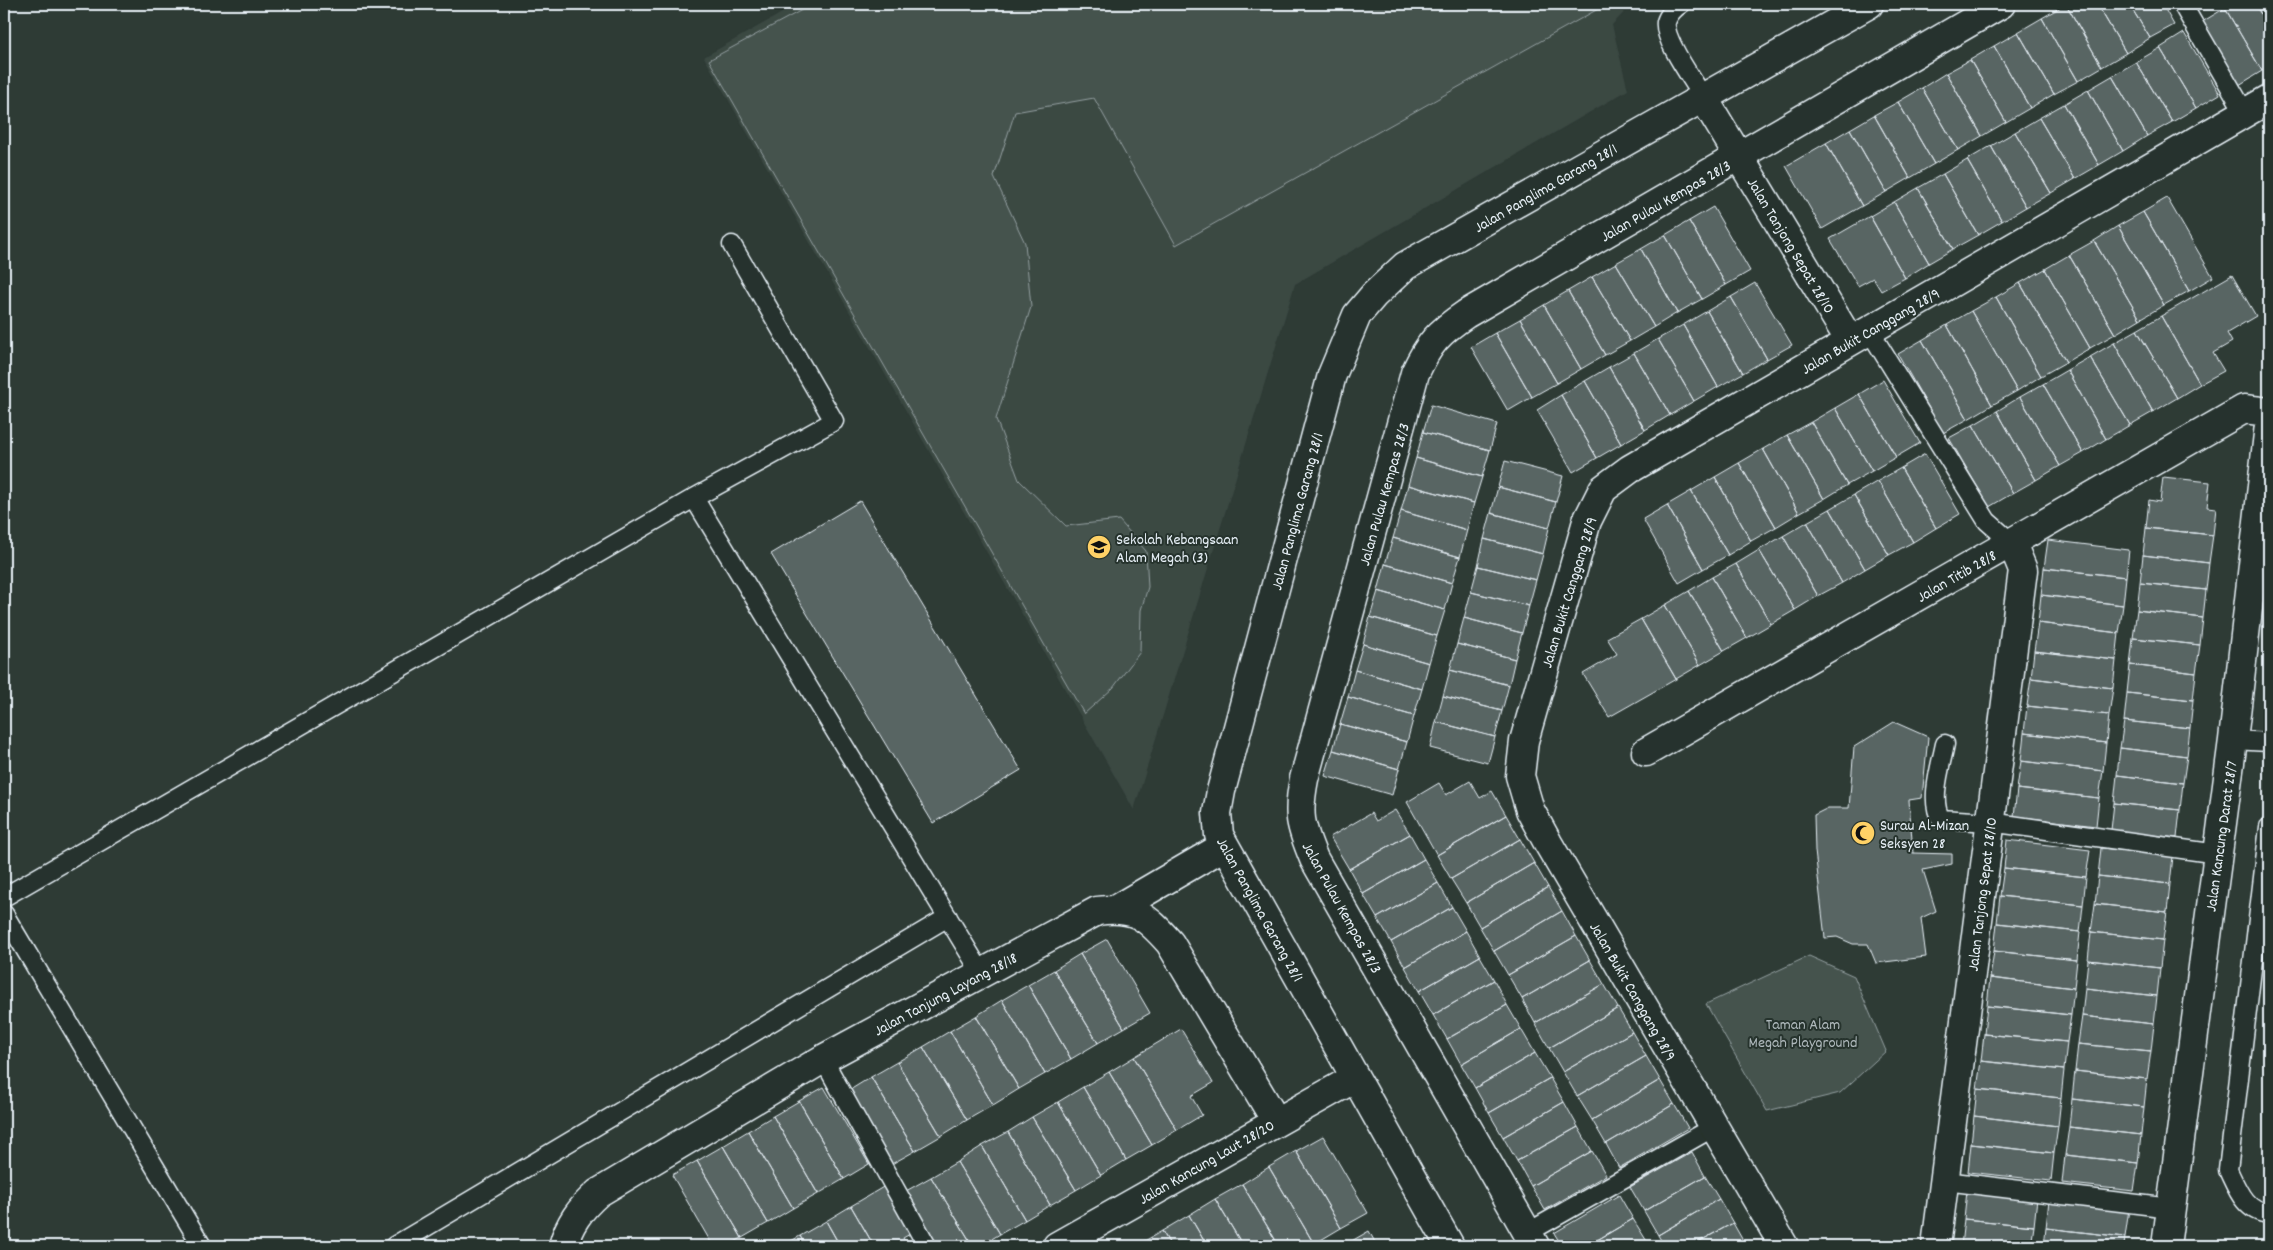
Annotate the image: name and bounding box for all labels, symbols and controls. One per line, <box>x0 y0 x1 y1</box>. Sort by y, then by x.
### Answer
street label: Jalan Panglima Garang 28/1 <box>1470 139 1622 240</box>
street label: Jalan Pulau Kempas 28/3 <box>1597 155 1736 249</box>
street label: Jalan Tanjong Sepat 28/10 <box>1740 174 1840 319</box>
street label: Jalan Bukit Canggang 28/9 <box>1798 283 1945 381</box>
street label: Jalan Pulau Kempas 28/3 <box>1354 421 1417 569</box>
street label: Jalan Panglima Garang 28/1 <box>1266 430 1331 593</box>
street label: Jalan Bukit Canggang 28/9 <box>1536 514 1604 671</box>
place label: Sekolah Kebangsaan Alam Megah (3) <box>1116 529 1238 570</box>
school or university icon: Sekolah Kebangsaan Alam Megah (3) <box>1086 534 1112 560</box>
street label: Jalan Titib 28/8 <box>1913 545 2001 609</box>
street label: Jalan Kancung Darat 28/7 <box>2200 759 2244 913</box>
place label: Surau Al-Mizan Seksyen 28 <box>1880 815 1969 856</box>
street label: Jalan Tanjong Sepat 28/10 <box>1963 816 2004 973</box>
mosque icon: Surau Al-Mizan Seksyen 28 <box>1850 820 1876 846</box>
street label: Jalan Panglima Garang 28/1 <box>1209 834 1308 987</box>
street label: Jalan Pulau Kempas 28/3 <box>1295 838 1387 978</box>
street label: Jalan Bukit Canggang 28/9 <box>1583 919 1681 1066</box>
street label: Jalan Tanjung Layang 28/18 <box>870 947 1022 1043</box>
park label: Taman Alam Megah Playground <box>1749 1014 1857 1055</box>
street label: Jalan Kancung Laut 28/20 <box>1135 1115 1280 1212</box>

